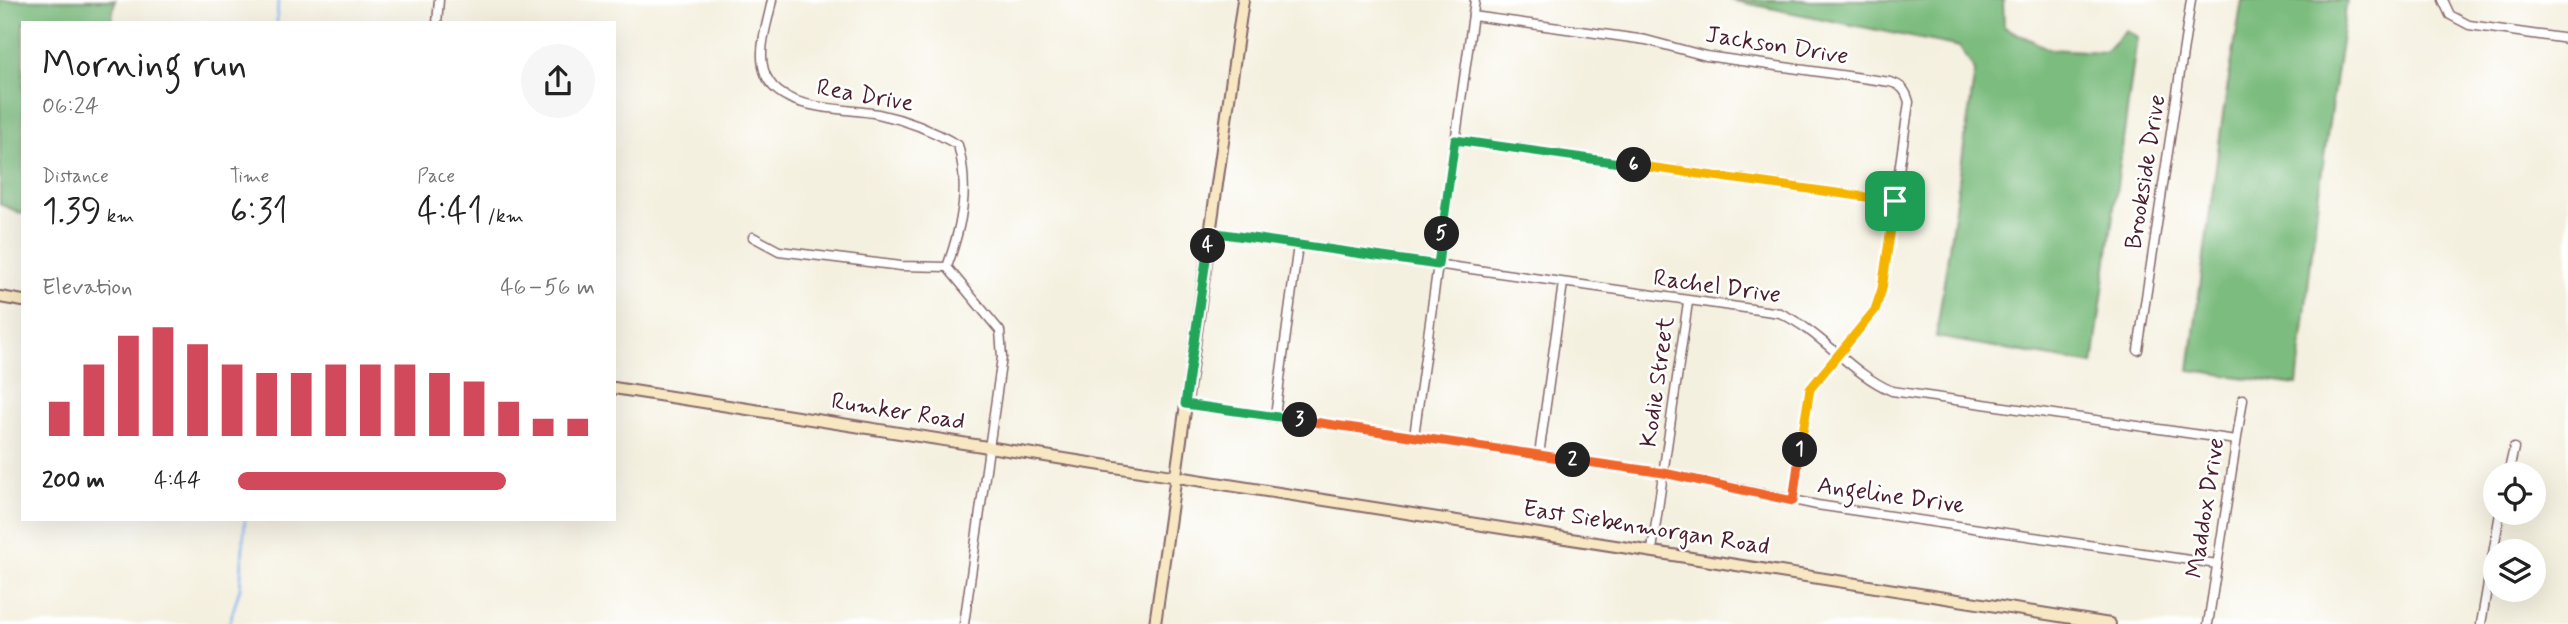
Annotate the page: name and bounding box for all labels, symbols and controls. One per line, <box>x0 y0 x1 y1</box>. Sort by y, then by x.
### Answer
street label: Jackson Drive <box>1703 19 1851 73</box>
text: Morning run <box>42 41 247 90</box>
button: share <box>521 44 595 118</box>
street label: Rea Drive <box>814 72 916 120</box>
text: 06:24 <box>42 92 99 122</box>
street label: Brookside Drive <box>2118 92 2174 252</box>
pin: 6 <box>1616 148 1652 182</box>
text: 6 <box>1629 152 1638 177</box>
text: Distance <box>42 164 109 189</box>
text: Time <box>230 164 269 189</box>
text: Pace <box>417 164 455 189</box>
pin <box>1865 171 1925 231</box>
icon: arrive <box>1876 182 1914 220</box>
text: 1.39 <box>42 189 102 235</box>
text: 6:31 <box>230 189 288 235</box>
text: 4:41 <box>417 189 482 235</box>
text: km <box>102 204 134 229</box>
text: /km <box>482 204 524 229</box>
pin: 5 <box>1424 216 1460 252</box>
text: 5 <box>1436 221 1447 246</box>
pin: 4 <box>1190 229 1226 264</box>
text: 4 <box>1202 233 1213 258</box>
street label: Rachel Drive <box>1651 263 1783 311</box>
text: Elevation <box>42 273 133 303</box>
text: 46–56 m <box>500 273 595 303</box>
street label: Kodie Street <box>1634 315 1682 449</box>
street label: Rumker Road <box>829 386 967 438</box>
pin: 3 <box>1282 402 1318 438</box>
text: 3 <box>1295 407 1304 432</box>
pin: 1 <box>1783 433 1818 468</box>
street label: Maddox Drive <box>2180 436 2232 580</box>
text: 1 <box>1795 437 1804 462</box>
pin: 2 <box>1556 442 1590 477</box>
text: 2 <box>1568 447 1577 472</box>
map controls <box>2483 462 2546 602</box>
button: locate <box>2483 462 2546 525</box>
text: 200 m <box>42 466 105 496</box>
text: 4:44 <box>154 466 201 496</box>
street label: Angeline Drive <box>1815 470 1967 525</box>
street label: East Siebenmorgan Road <box>1521 493 1771 563</box>
button: layers <box>2483 539 2546 602</box>

